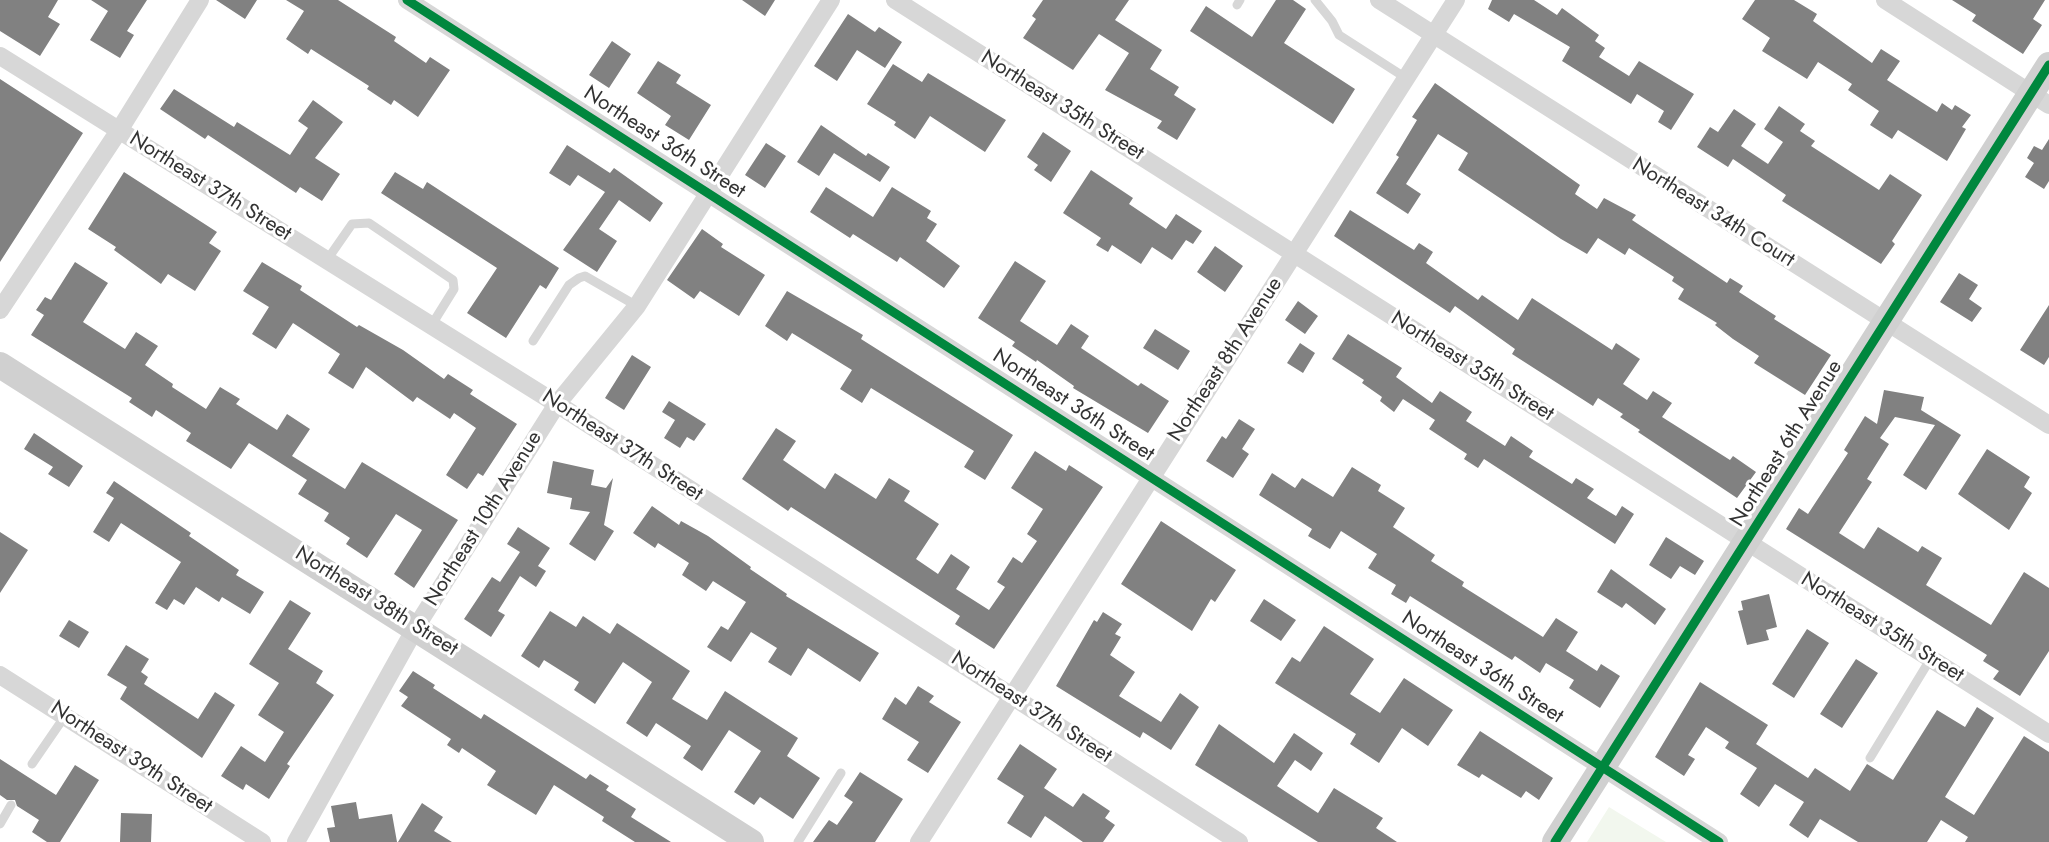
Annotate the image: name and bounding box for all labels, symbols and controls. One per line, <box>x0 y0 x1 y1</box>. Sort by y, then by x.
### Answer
street label: Northeast 35th Street <box>976 46 1148 166</box>
street label: Northeast 36th Street <box>578 81 750 205</box>
street label: Northeast 37th Street <box>124 127 296 247</box>
street label: Northeast 34th Court <box>1627 153 1799 273</box>
street label: Northeast 8th Avenue <box>1163 273 1289 447</box>
street label: Northeast 35th Street <box>1386 307 1558 427</box>
street label: Northeast 36th Street <box>987 344 1159 468</box>
street label: Northeast 6th Avenue <box>1726 356 1848 532</box>
street label: Northeast 37th Street <box>537 385 707 507</box>
street label: Northeast 10th Avenue <box>420 427 548 611</box>
street label: Northeast 38th Street <box>290 542 462 662</box>
street label: Northeast 35th Street <box>1796 568 1968 688</box>
street label: Northeast 36th Street <box>1396 606 1568 730</box>
street label: Northeast 37th Street <box>946 647 1116 769</box>
street label: Northeast 39th Street <box>45 696 217 820</box>

